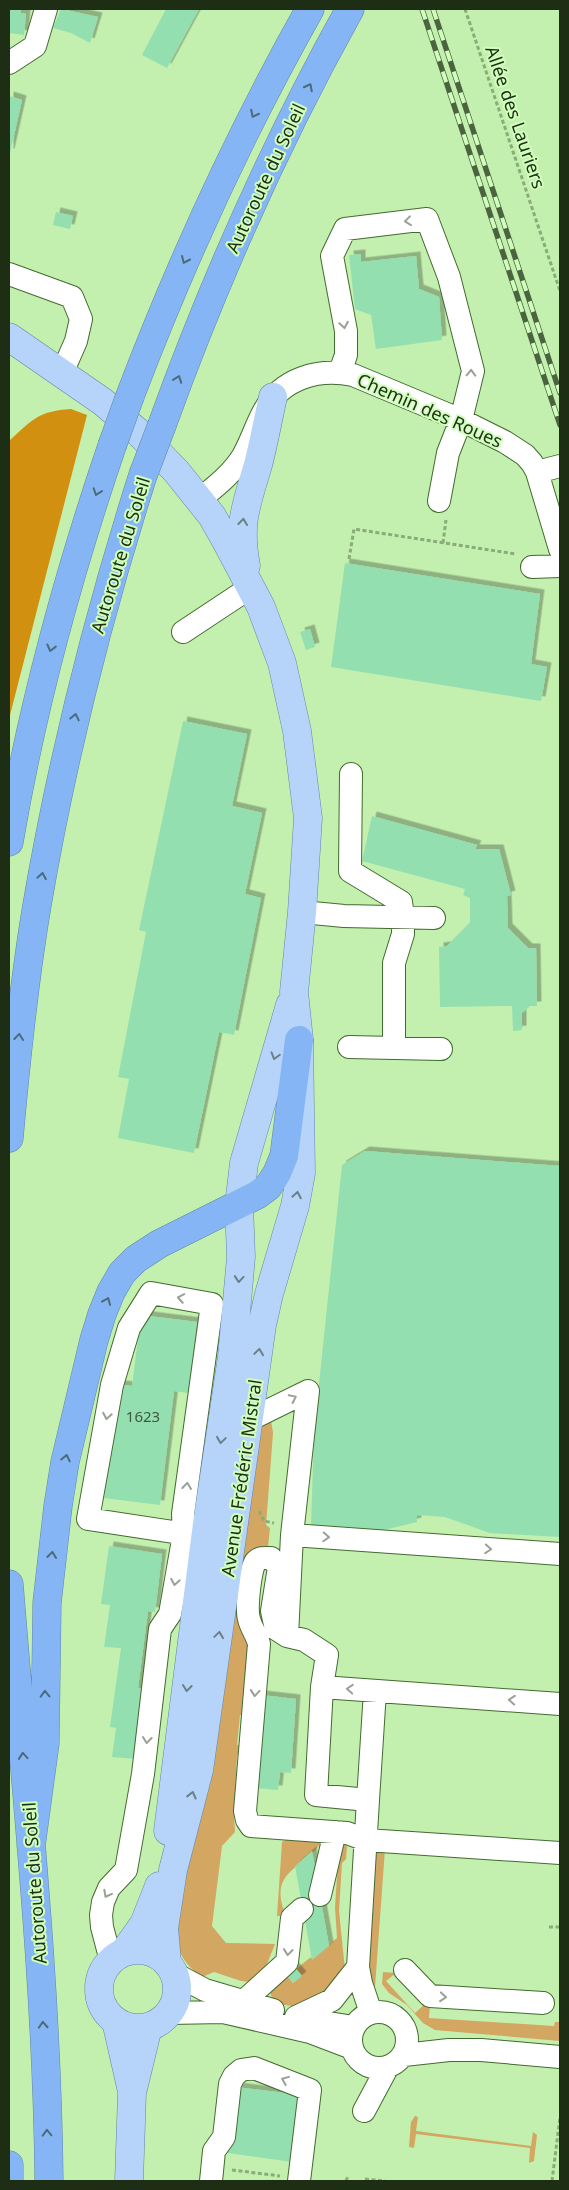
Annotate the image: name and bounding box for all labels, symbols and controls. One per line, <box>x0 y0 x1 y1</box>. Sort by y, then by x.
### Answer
street label: Allée des Lauriers <box>480 43 552 191</box>
one-way arrow <box>303 83 313 92</box>
street label: Autoroute du Soleil <box>220 99 310 257</box>
one-way arrow <box>250 108 260 117</box>
one-way arrow <box>404 215 412 226</box>
one-way arrow <box>180 255 191 264</box>
one-way arrow <box>339 320 349 329</box>
street label: Chemin des Roues <box>354 367 506 453</box>
one-way arrow <box>465 368 476 376</box>
one-way arrow <box>172 375 182 384</box>
street label: Autoroute du Soleil <box>85 474 155 636</box>
one-way arrow <box>92 488 102 496</box>
one-way arrow <box>237 517 248 525</box>
one-way arrow <box>47 644 57 652</box>
one-way arrow <box>69 712 80 721</box>
one-way arrow <box>37 872 47 880</box>
one-way arrow <box>13 1033 24 1041</box>
one-way arrow <box>270 1051 280 1059</box>
one-way arrow <box>292 1191 302 1199</box>
one-way arrow <box>234 1275 245 1283</box>
one-way arrow <box>176 1294 185 1304</box>
one-way arrow <box>101 1297 111 1306</box>
one-way arrow <box>253 1348 263 1357</box>
street label: Avenue Frédéric Mistral <box>215 1378 267 1578</box>
one-way arrow <box>288 1394 297 1404</box>
house number: 1623 <box>126 1406 160 1426</box>
one-way arrow <box>102 1412 112 1421</box>
one-way arrow <box>216 1436 227 1444</box>
one-way arrow <box>61 1454 71 1463</box>
one-way arrow <box>181 1481 192 1489</box>
one-way arrow <box>323 1531 331 1542</box>
one-way arrow <box>485 1543 493 1554</box>
one-way arrow <box>46 1550 57 1558</box>
one-way arrow <box>171 1578 181 1587</box>
one-way arrow <box>213 1630 223 1639</box>
one-way arrow <box>182 1683 192 1692</box>
one-way arrow <box>345 1684 353 1695</box>
one-way arrow <box>40 1689 50 1697</box>
one-way arrow <box>250 1689 261 1697</box>
one-way arrow <box>507 1695 515 1706</box>
one-way arrow <box>142 1737 153 1745</box>
one-way arrow <box>18 1751 29 1759</box>
one-way arrow <box>187 1791 197 1799</box>
street label: Autoroute du Soleil <box>16 1801 52 1965</box>
one-way arrow <box>103 1889 113 1898</box>
one-way arrow <box>283 1948 294 1956</box>
one-way arrow <box>439 1991 447 2002</box>
one-way arrow <box>38 2021 49 2029</box>
one-way arrow <box>281 2075 290 2086</box>
one-way arrow <box>42 2128 53 2136</box>

